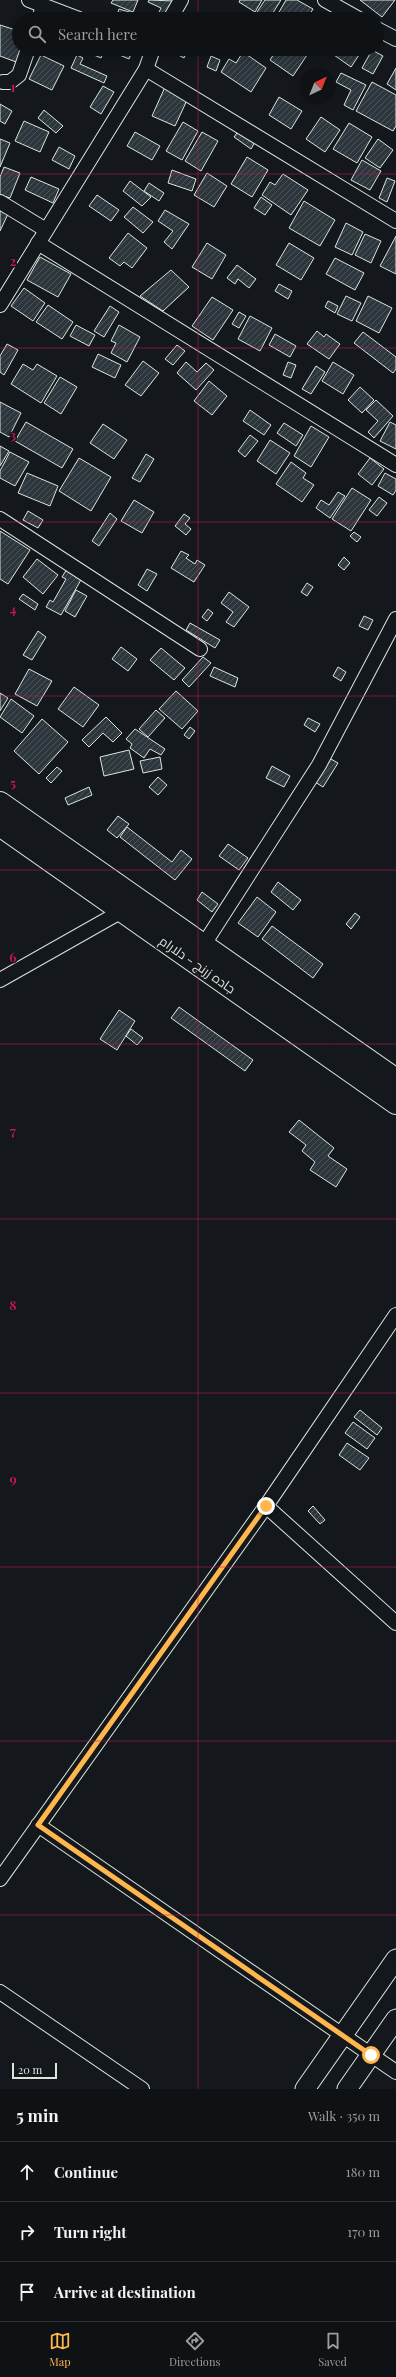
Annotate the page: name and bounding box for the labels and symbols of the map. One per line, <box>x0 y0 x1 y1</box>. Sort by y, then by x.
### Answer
north arrow <box>300 68 336 104</box>
text: 1 <box>11 78 16 95</box>
text: 2 <box>10 252 17 269</box>
text: 3 <box>10 426 16 443</box>
text: 4 <box>10 600 17 617</box>
text: 5 <box>10 774 16 791</box>
street label: جاده زرنج - دلارام <box>155 931 239 998</box>
text: 6 <box>9 948 17 965</box>
text: 7 <box>10 1122 16 1139</box>
text: 8 <box>9 1296 17 1313</box>
text: 9 <box>9 1470 17 1487</box>
route end <box>257 1497 275 1515</box>
route start <box>362 2046 380 2064</box>
scale bar <box>12 2061 57 2080</box>

